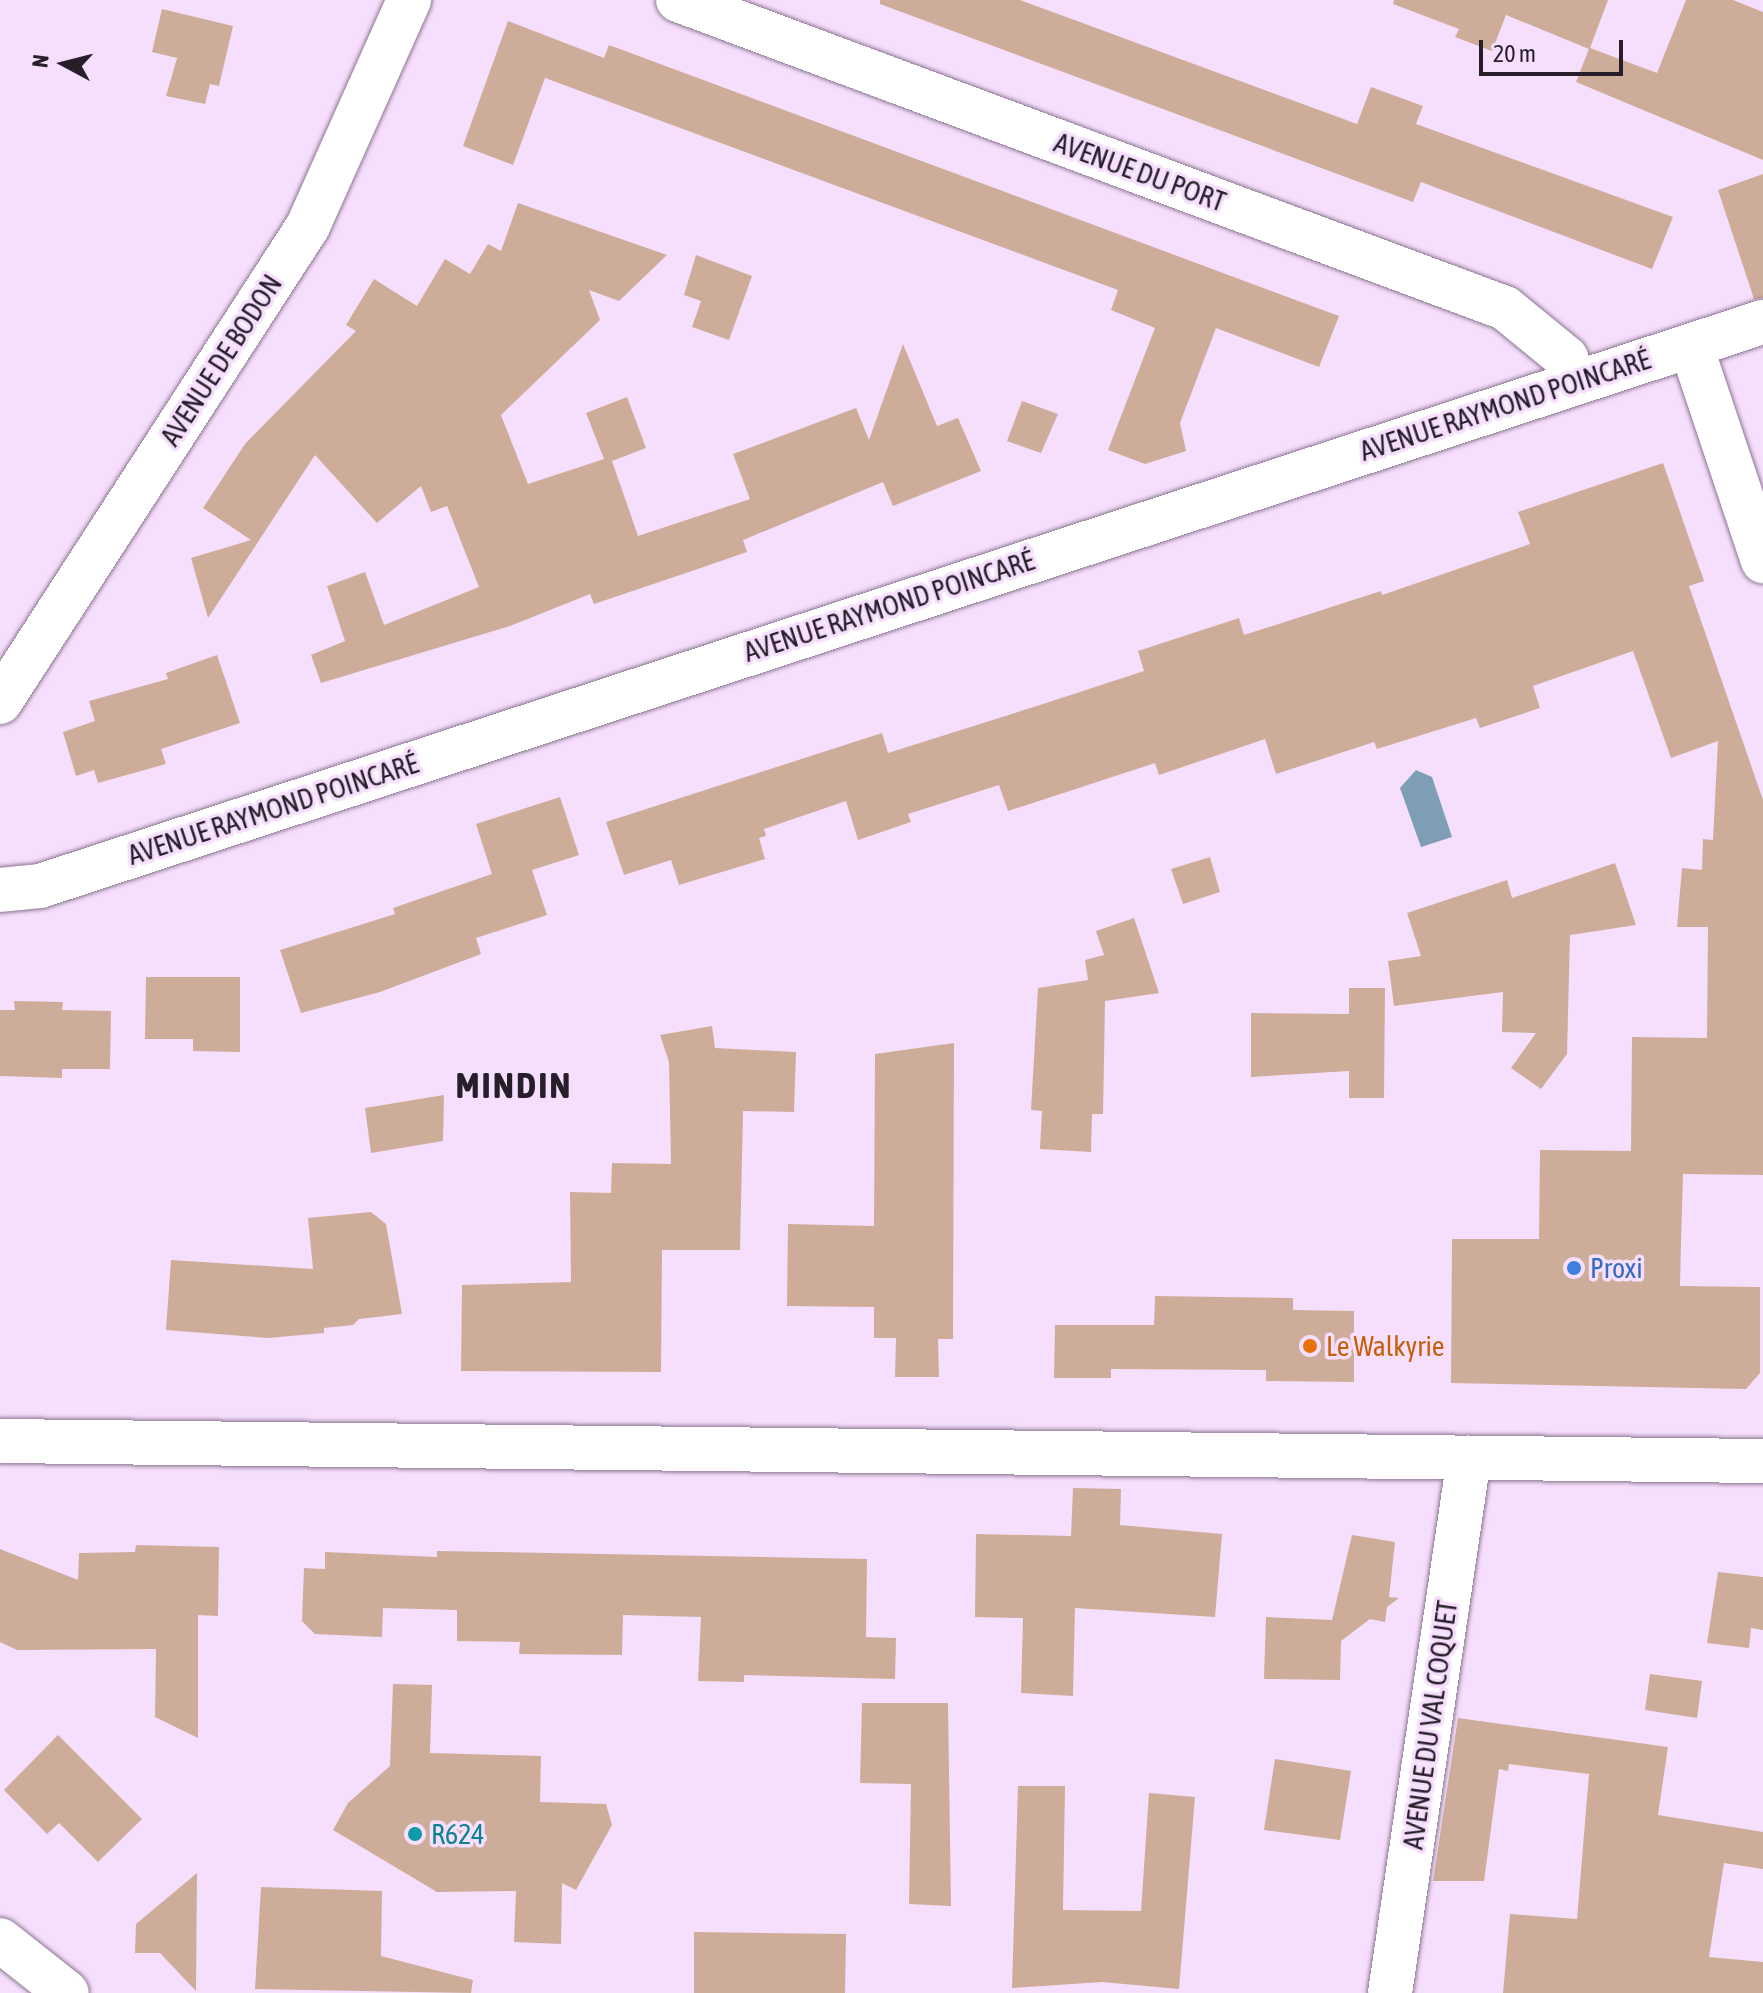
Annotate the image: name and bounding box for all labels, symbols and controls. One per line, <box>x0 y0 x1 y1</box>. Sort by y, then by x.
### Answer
north arrow <box>24 24 104 104</box>
scale bar <box>1483 24 1627 74</box>
text: 20 m <box>1493 40 1536 67</box>
text: N <box>26 53 54 69</box>
street label: AVENUE DU PORT <box>1050 125 1230 219</box>
street label: AVENUE DE BODON <box>153 268 289 452</box>
street label: AVENUE RAYMOND POINCARÉ <box>1355 342 1655 468</box>
street label: AVENUE RAYMOND POINCARÉ <box>739 543 1039 669</box>
street label: AVENUE RAYMOND POINCARÉ <box>123 746 423 872</box>
district label: MINDIN <box>455 1064 573 1108</box>
place label: Proxi <box>1590 1251 1643 1285</box>
marker: Proxi <box>1565 1259 1583 1277</box>
place label: Le Walkyrie <box>1326 1329 1445 1363</box>
marker: Le Walkyrie <box>1301 1337 1319 1355</box>
street label: AVENUE DU VAL COQUET <box>1396 1599 1464 1851</box>
place label: R624 <box>431 1817 484 1851</box>
marker: R624 <box>406 1825 424 1843</box>

